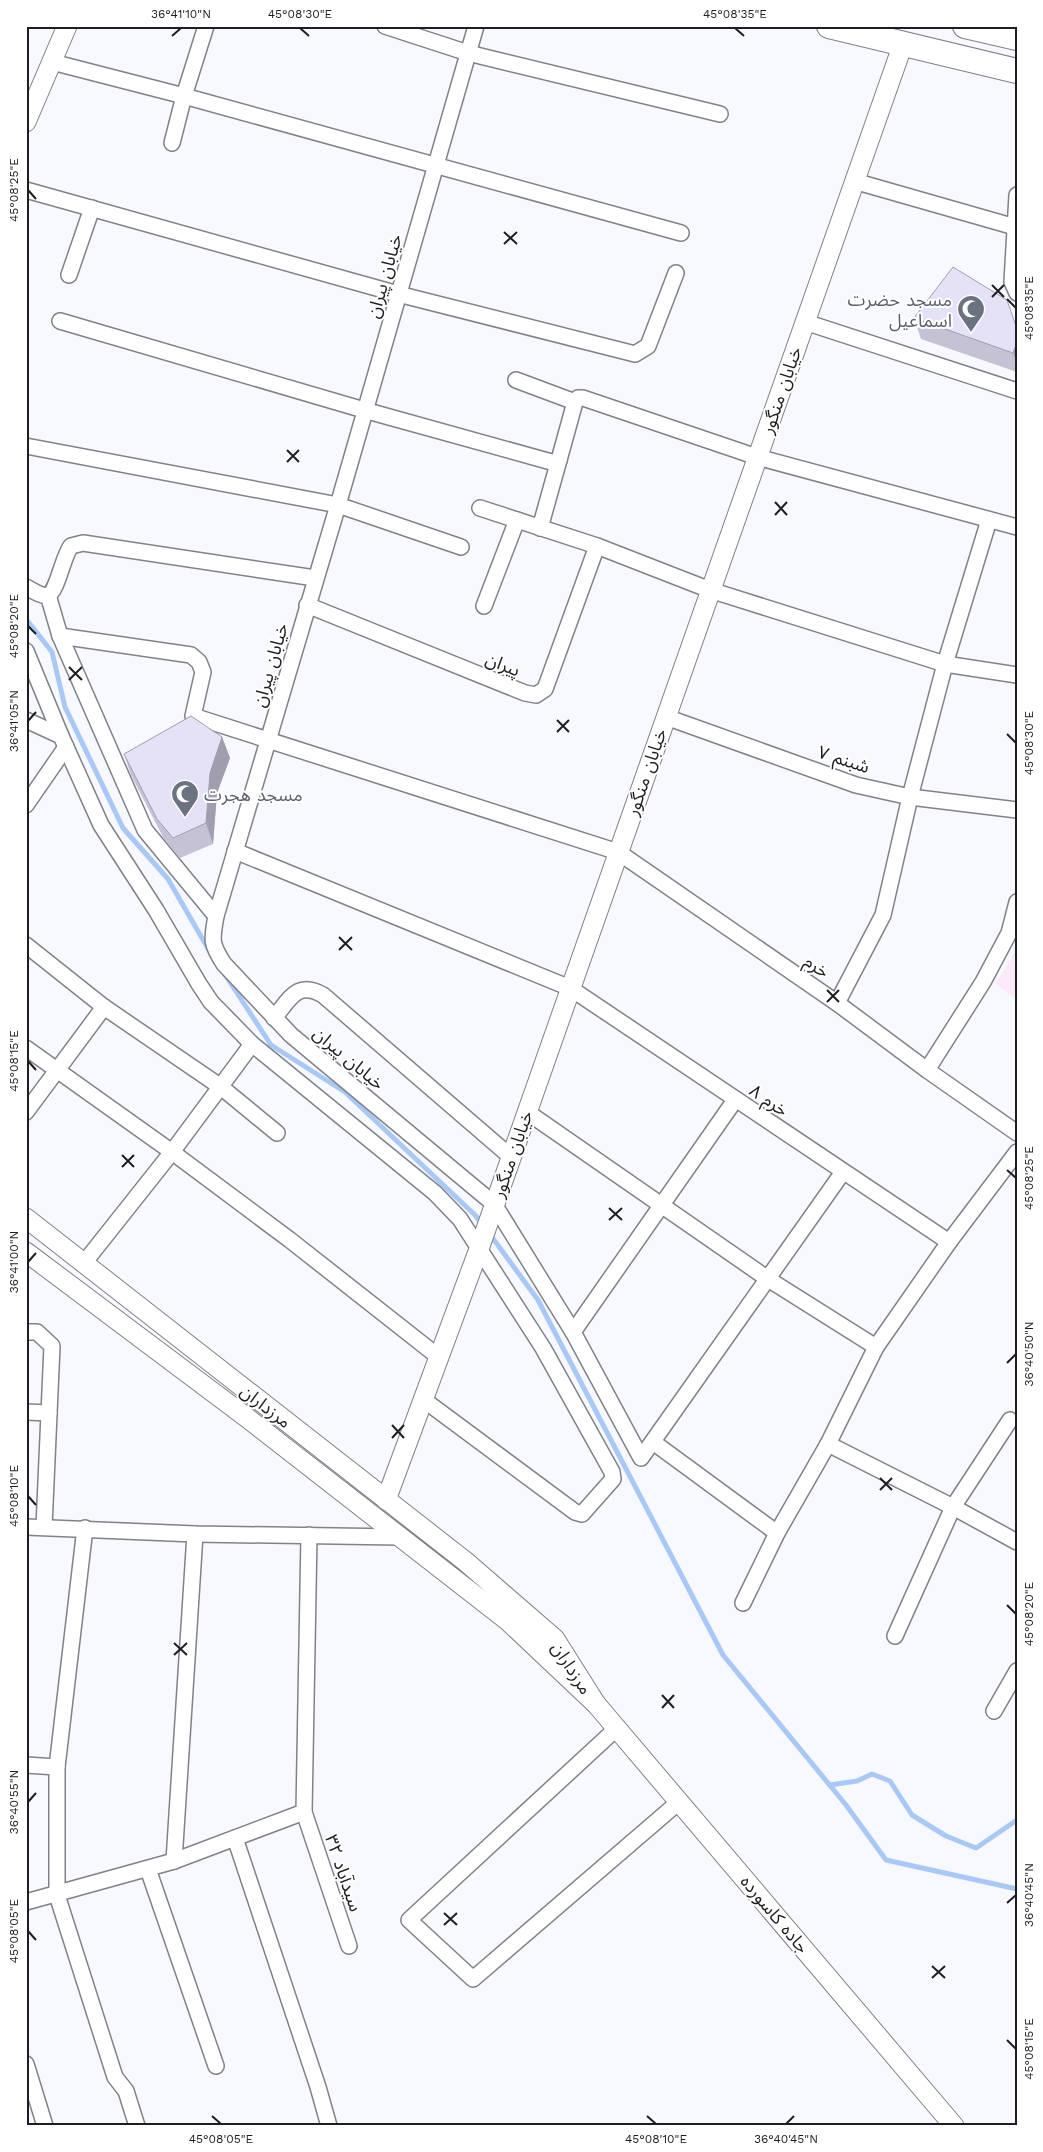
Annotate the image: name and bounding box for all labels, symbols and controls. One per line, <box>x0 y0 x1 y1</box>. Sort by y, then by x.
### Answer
text: 36°41'10"N <box>151 7 211 21</box>
text: 45°08'30"E <box>268 7 333 21</box>
text: 45°08'35"E <box>703 7 767 21</box>
text: 45°08'25"E <box>7 158 21 222</box>
street label: خیابان پیران <box>362 232 407 321</box>
text: 45°08'35"E <box>1022 276 1036 340</box>
place label: مسجد حضرت اسماعیل <box>847 289 952 332</box>
mosque icon: مسجد حضرت اسماعیل <box>956 294 986 333</box>
street label: خیابان منگور <box>756 344 807 438</box>
text: 45°08'20"E <box>7 593 21 658</box>
street label: خیابان پیران <box>248 621 293 710</box>
street label: پیران <box>482 648 523 681</box>
text: 36°41'05"N <box>7 690 21 752</box>
text: 45°08'30"E <box>1022 710 1036 775</box>
street label: خیابان منگور <box>621 726 672 820</box>
street label: شبنم ۷ <box>815 741 872 780</box>
mosque icon: مسجد هجرت <box>170 779 200 818</box>
place label: مسجد هجرت <box>204 784 303 806</box>
street label: خرم <box>798 950 834 985</box>
street label: خیابان پیران <box>308 1022 389 1095</box>
text: 45°08'15"E <box>7 1030 21 1092</box>
street label: خرم ۸ <box>743 1080 792 1124</box>
street label: خیابان منگور <box>487 1108 538 1202</box>
text: 45°08'25"E <box>1022 1146 1036 1210</box>
text: 36°41'00"N <box>7 1231 21 1293</box>
text: 36°40'50"N <box>1022 1321 1036 1387</box>
street label: مرزداران <box>236 1380 295 1433</box>
text: 45°08'10"E <box>7 1465 21 1527</box>
text: 45°08'20"E <box>1022 1581 1036 1646</box>
street label: مرزداران <box>546 1638 597 1699</box>
text: 36°40'55"N <box>7 1770 21 1834</box>
street label: سیدآباد ۳۲ <box>321 1832 367 1914</box>
text: 36°40'45"N <box>1022 1863 1036 1927</box>
street label: جاده کاسورده <box>736 1871 814 1958</box>
text: 45°08'05"E <box>7 1898 21 1963</box>
text: 45°08'15"E <box>1022 2018 1036 2080</box>
text: 45°08'05"E <box>189 2132 254 2146</box>
text: 45°08'10"E <box>625 2132 687 2146</box>
text: 36°40'45"N <box>754 2132 818 2146</box>

